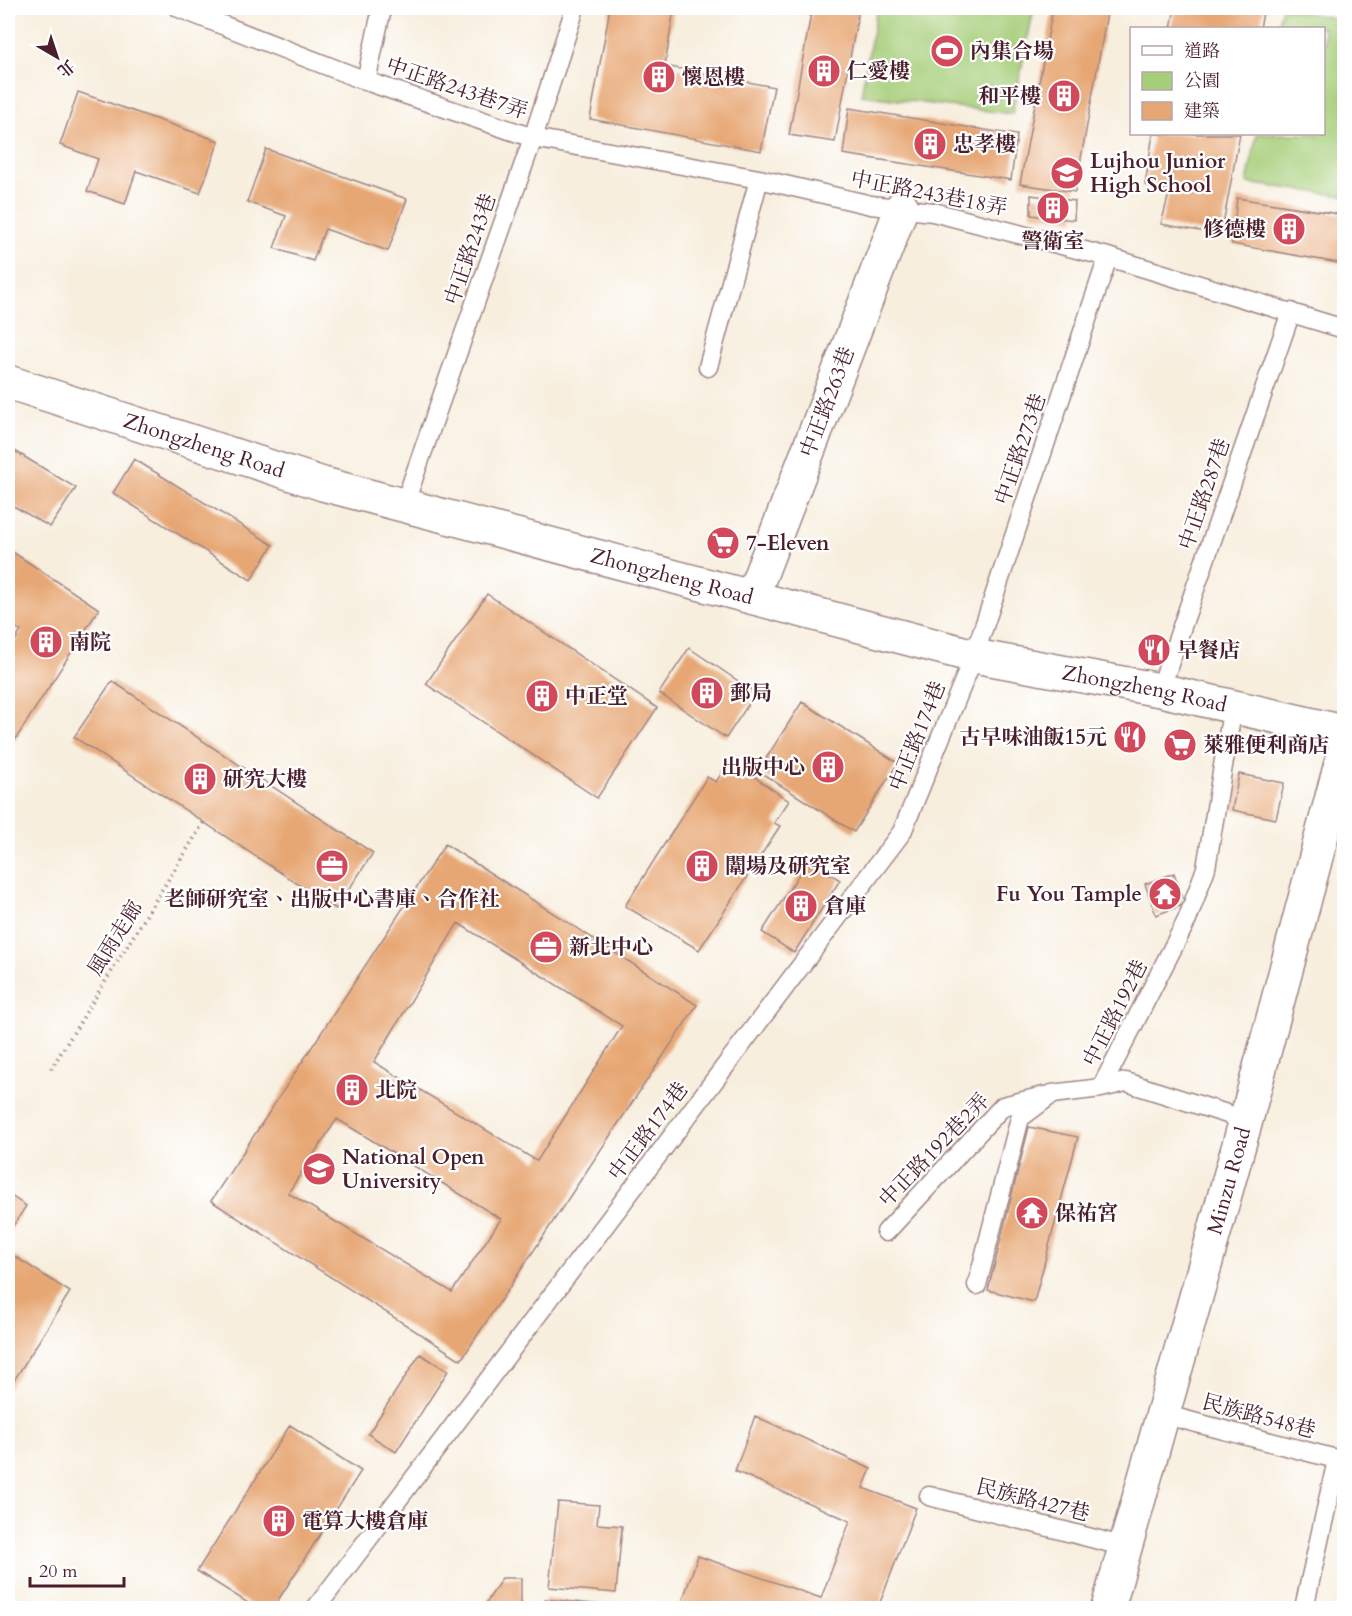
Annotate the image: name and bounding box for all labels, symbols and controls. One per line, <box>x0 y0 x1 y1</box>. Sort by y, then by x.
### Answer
north arrow <box>27 27 87 87</box>
legend <box>1130 27 1325 135</box>
sports icon: 內集合場 <box>929 33 965 69</box>
place label: 內集合場 <box>970 37 1054 66</box>
text: 道路 <box>1184 39 1220 64</box>
street label: 中正路243巷7弄 <box>382 51 532 126</box>
building icon: 仁愛樓 <box>806 53 842 89</box>
text: 北 <box>53 54 79 81</box>
place label: 仁愛樓 <box>847 57 910 86</box>
building icon: 懷恩樓 <box>641 59 677 95</box>
place label: 懷恩樓 <box>682 63 745 92</box>
text: 公園 <box>1184 69 1220 94</box>
building icon: 和平樓 <box>1046 78 1082 114</box>
place label: 和平樓 <box>978 82 1041 111</box>
text: 建築 <box>1184 99 1220 124</box>
building icon: 忠孝樓 <box>912 126 948 162</box>
place label: 忠孝樓 <box>953 130 1016 159</box>
place label: Lujhou Junior High School <box>1090 147 1226 200</box>
school or university icon: Lujhou Junior High School <box>1049 155 1085 191</box>
street label: 中正路243巷18弄 <box>848 164 1010 223</box>
street label: 中正路243巷 <box>438 189 503 309</box>
building icon: 警衛室 <box>1035 190 1071 226</box>
building icon: 修德樓 <box>1271 211 1307 247</box>
place label: 修德樓 <box>1203 215 1266 244</box>
place label: 警衛室 <box>1022 227 1085 256</box>
street label: 中正路263巷 <box>793 343 862 462</box>
street label: 中正路273巷 <box>988 389 1053 509</box>
street label: Zhongzheng Road <box>120 406 288 486</box>
street label: 中正路287巷 <box>1172 434 1237 554</box>
supermarket icon: 7-Eleven <box>705 525 741 561</box>
place label: 7-Eleven <box>746 529 830 558</box>
street label: Zhongzheng Road <box>587 541 757 612</box>
building icon: 南院 <box>28 624 64 660</box>
place label: 南院 <box>69 628 111 657</box>
restaurant icon: 早餐店 <box>1136 632 1172 668</box>
place label: 早餐店 <box>1177 636 1240 665</box>
street label: Zhongzheng Road <box>1060 658 1230 720</box>
building icon: 郵局 <box>689 675 725 711</box>
street label: 中正路174巷 <box>882 677 953 796</box>
building icon: 中正堂 <box>524 678 560 714</box>
place label: 郵局 <box>730 679 772 708</box>
place label: 中正堂 <box>565 682 628 711</box>
restaurant icon: 古早味油飯15元 <box>1112 719 1148 755</box>
place label: 古早味油飯15元 <box>959 723 1107 752</box>
supermarket icon: 萊雅便利商店 <box>1162 727 1198 763</box>
place label: 萊雅便利商店 <box>1203 731 1329 760</box>
building icon: 出版中心 <box>810 749 846 785</box>
place label: 出版中心 <box>721 753 805 782</box>
building icon: 研究大樓 <box>182 761 218 797</box>
place label: 研究大樓 <box>223 765 307 794</box>
office icon: 老師研究室、出版中心書庫、合作社 <box>314 848 350 884</box>
building icon: 闈場及研究室 <box>684 848 720 884</box>
place label: 闈場及研究室 <box>725 852 851 881</box>
temple icon: Fu You Tample <box>1147 876 1183 912</box>
place label: Fu You Tample <box>996 880 1142 909</box>
place label: 老師研究室、出版中心書庫、合作社 <box>164 885 500 914</box>
building icon: 倉庫 <box>783 888 819 924</box>
place label: 倉庫 <box>824 892 866 921</box>
street label: 風雨走廊 <box>81 895 150 982</box>
office icon: 新北中心 <box>528 929 564 965</box>
place label: 新北中心 <box>569 933 653 962</box>
street label: 中正路192巷 <box>1076 955 1155 1072</box>
building icon: 北院 <box>334 1072 370 1108</box>
place label: 北院 <box>375 1076 417 1105</box>
street label: 中正路174巷 <box>602 1076 695 1186</box>
street label: 中正路192巷2弄 <box>873 1087 996 1214</box>
street label: Minzu Road <box>1200 1124 1258 1238</box>
place label: National Open University <box>342 1143 485 1196</box>
school or university icon: National Open University <box>301 1151 337 1187</box>
temple icon: 保祐宮 <box>1014 1195 1050 1231</box>
place label: 保祐宮 <box>1055 1199 1118 1228</box>
street label: 民族路548巷 <box>1199 1387 1319 1446</box>
street label: 民族路427巷 <box>973 1472 1093 1529</box>
building icon: 電算大樓倉庫 <box>261 1503 297 1539</box>
place label: 電算大樓倉庫 <box>302 1507 428 1536</box>
scale bar <box>30 1550 124 1588</box>
text: 20 m <box>39 1559 78 1584</box>

